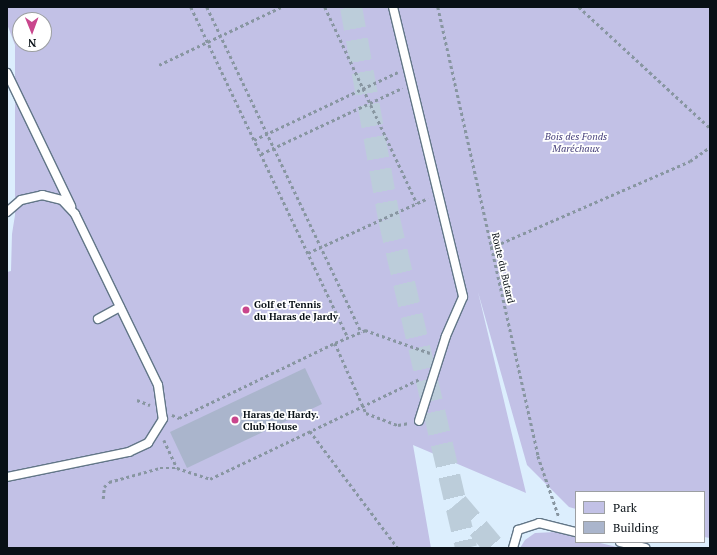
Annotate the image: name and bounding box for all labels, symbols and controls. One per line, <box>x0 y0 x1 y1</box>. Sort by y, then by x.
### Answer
north arrow <box>12 12 52 52</box>
text: N <box>28 36 36 50</box>
park label: Bois des Fonds Maréchaux <box>545 130 607 154</box>
street label: Route du Butard <box>489 231 517 305</box>
place label: Golf et Tennis du Haras de Jardy <box>254 298 338 322</box>
marker: Golf et Tennis du Haras de Jardy <box>241 305 251 315</box>
place label: Haras de Hardy. Club House <box>243 408 319 432</box>
marker: Haras de Hardy. Club House <box>230 415 240 425</box>
legend <box>575 491 705 543</box>
text: Park <box>613 500 637 515</box>
text: Building <box>613 520 658 535</box>

